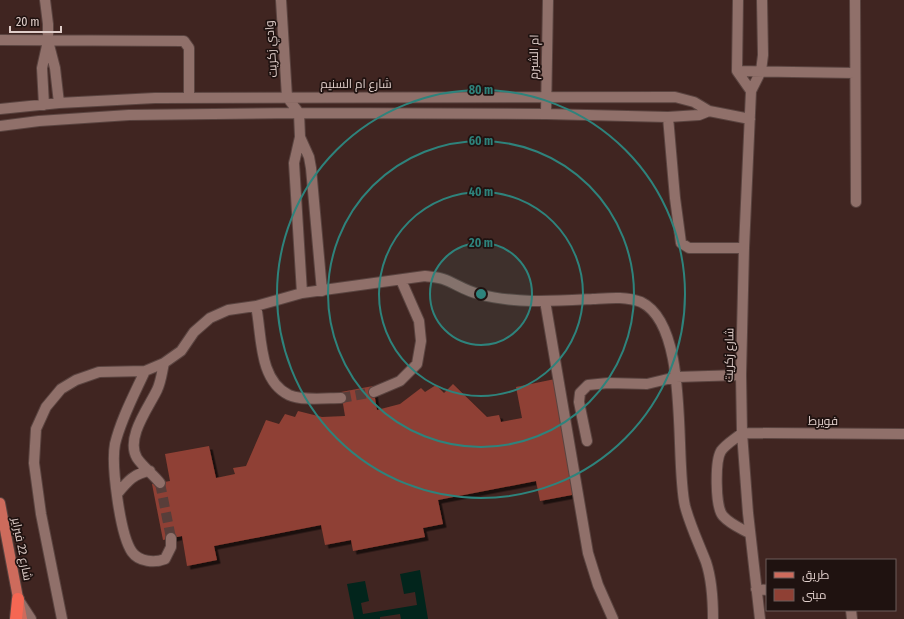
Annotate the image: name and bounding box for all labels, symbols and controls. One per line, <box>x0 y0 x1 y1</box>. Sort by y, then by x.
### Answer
scale bar <box>10 8 61 34</box>
text: 20 m <box>16 15 40 29</box>
street label: وادي زكريت <box>262 20 283 78</box>
street label: ام الشبرم <box>527 34 542 80</box>
street label: شارع ام السنيم <box>320 77 392 92</box>
text: 80 m <box>469 83 493 97</box>
text: 60 m <box>469 134 493 148</box>
text: 40 m <box>469 185 493 199</box>
text: 20 m <box>468 236 493 250</box>
centre of rings <box>474 287 488 301</box>
street label: شارع زكريت <box>722 328 737 382</box>
street label: فويرط <box>808 414 838 428</box>
street label: شارع 22 فبراير <box>8 515 35 582</box>
legend <box>766 559 896 611</box>
text: طريق <box>802 568 830 582</box>
text: مبنى <box>802 588 827 602</box>

